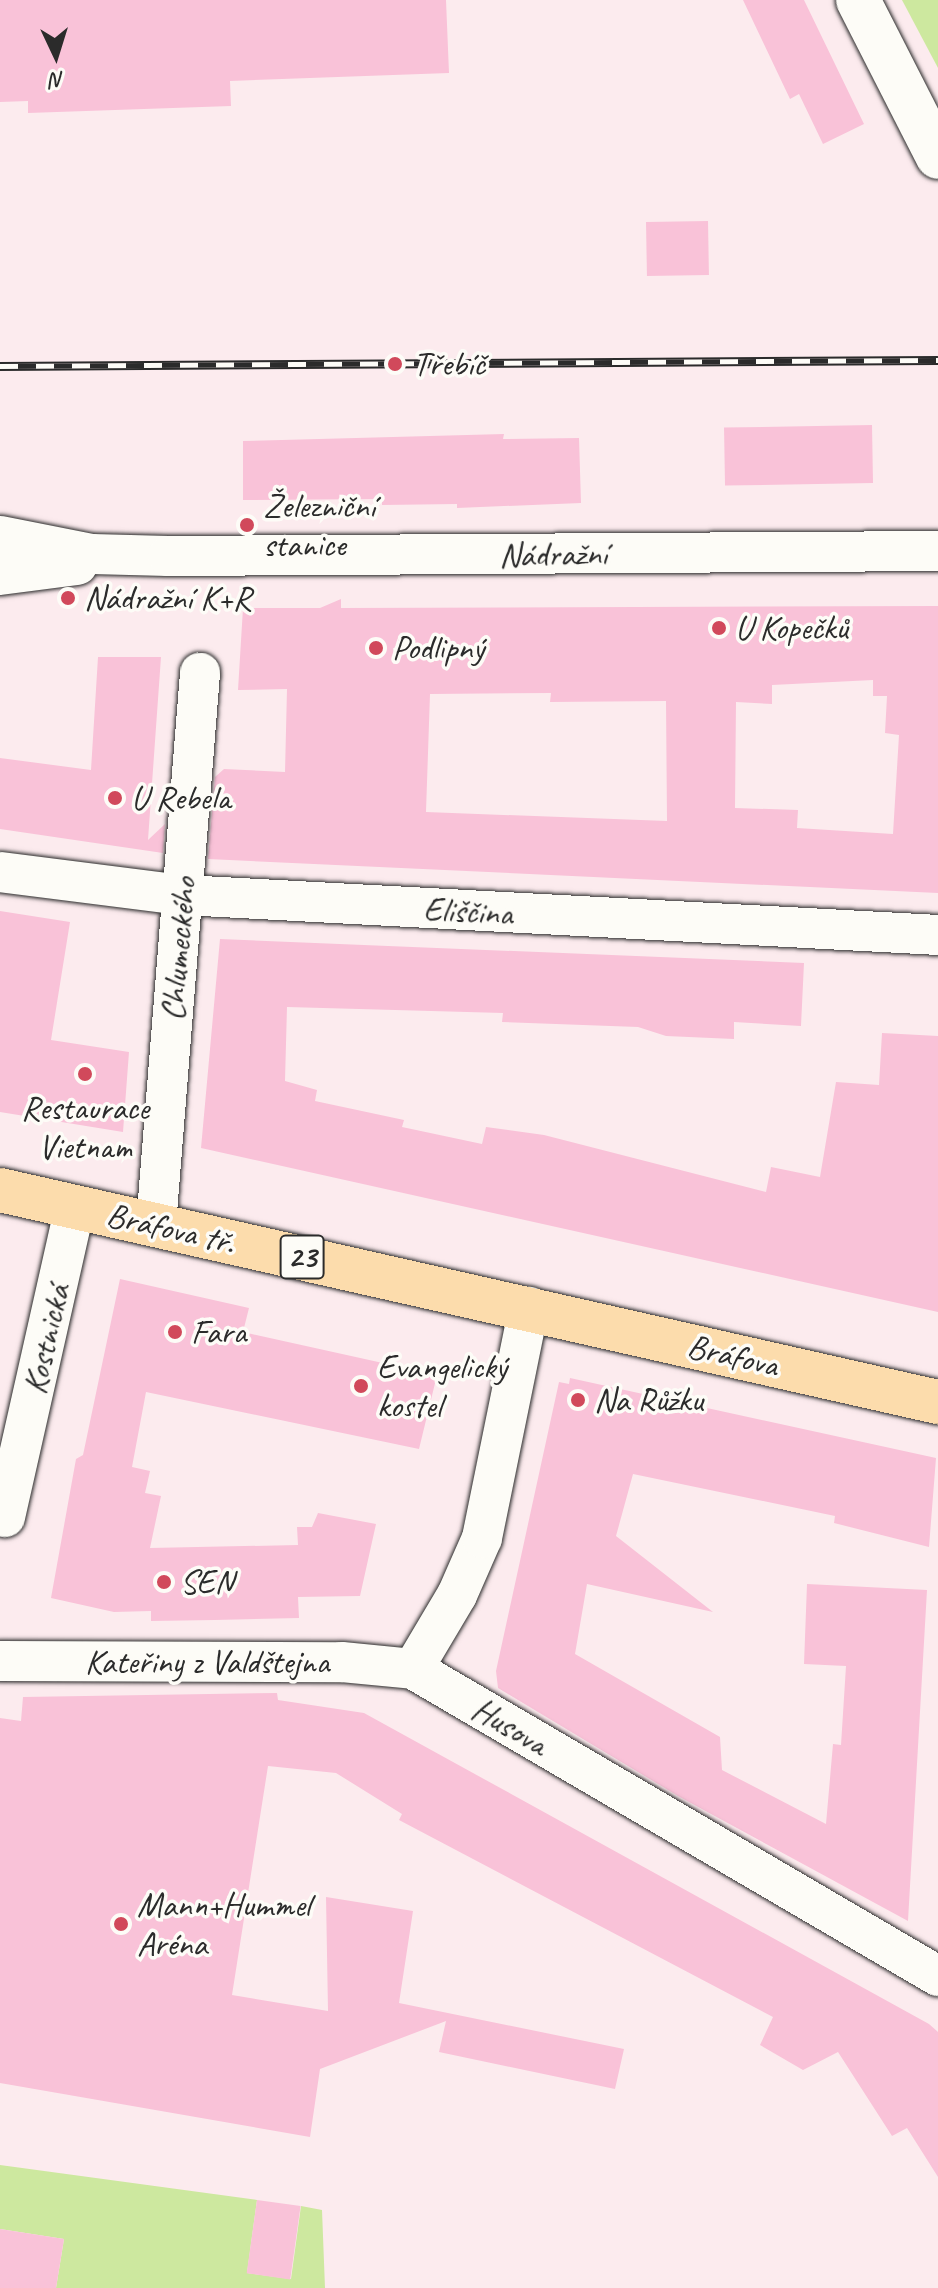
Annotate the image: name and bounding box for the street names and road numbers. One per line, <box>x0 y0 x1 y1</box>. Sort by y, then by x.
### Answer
street label: Nádražní <box>499 533 607 575</box>
street label: Chlumeckého <box>151 876 205 1022</box>
street label: Eliščina <box>422 888 514 934</box>
street label: Bráfova tř. <box>103 1193 239 1263</box>
road number: 23 <box>278 1229 326 1285</box>
street label: Kostnická <box>14 1280 78 1398</box>
street label: Bráfova <box>684 1325 782 1385</box>
street label: Kateřiny z Valdštejna <box>85 1642 329 1682</box>
street label: Husova <box>465 1688 555 1764</box>

